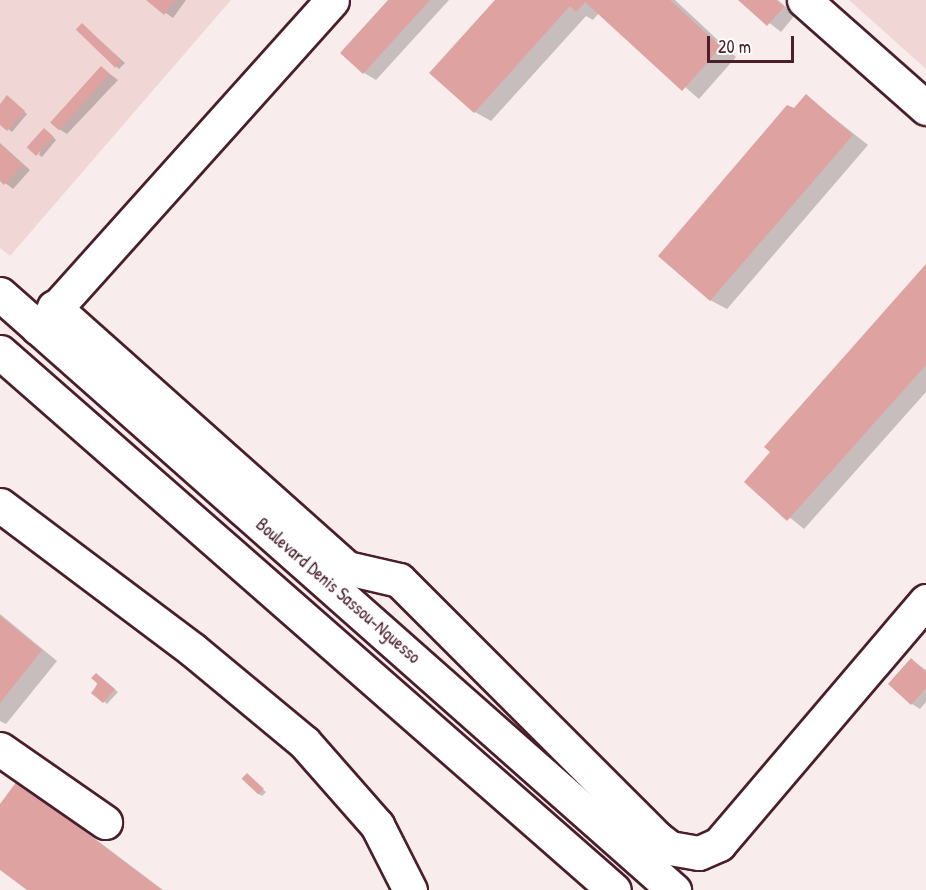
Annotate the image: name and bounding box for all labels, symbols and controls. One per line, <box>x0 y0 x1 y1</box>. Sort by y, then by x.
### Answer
scale bar <box>710 24 797 62</box>
text: 20 m <box>718 34 751 59</box>
street label: Boulevard Denis Sassou-Nguesso <box>251 514 425 668</box>

